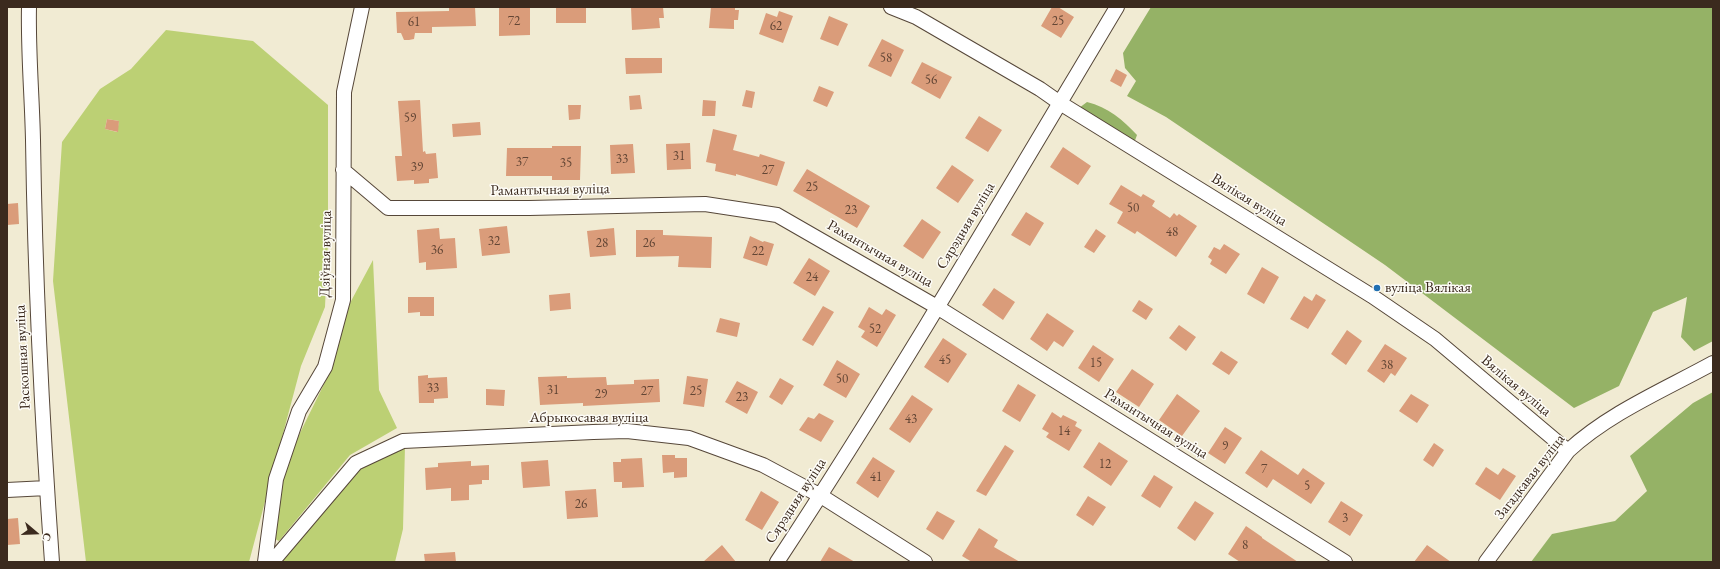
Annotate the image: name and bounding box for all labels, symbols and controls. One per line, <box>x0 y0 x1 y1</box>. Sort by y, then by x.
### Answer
house number: 72 <box>508 13 520 29</box>
house number: 25 <box>1052 13 1064 29</box>
house number: 61 <box>408 14 420 30</box>
house number: 62 <box>770 18 782 34</box>
house number: 58 <box>880 50 892 66</box>
house number: 56 <box>925 72 937 88</box>
house number: 59 <box>404 110 416 126</box>
house number: 31 <box>673 148 685 164</box>
house number: 33 <box>616 151 628 167</box>
house number: 37 <box>516 154 528 170</box>
house number: 35 <box>560 155 572 171</box>
house number: 39 <box>411 159 423 175</box>
house number: 27 <box>762 162 774 178</box>
street label: Вялікая вуліца <box>1208 170 1290 230</box>
house number: 25 <box>806 179 818 195</box>
street label: Сярэдняя вуліца <box>933 179 999 273</box>
street label: Рамантычная вуліца <box>490 180 610 200</box>
house number: 50 <box>1127 200 1139 216</box>
house number: 23 <box>845 202 857 218</box>
street label: Дзіўная вуліца <box>316 210 336 298</box>
street label: Рамантычная вуліца <box>824 216 936 292</box>
house number: 48 <box>1166 224 1178 240</box>
house number: 32 <box>488 233 500 249</box>
house number: 28 <box>596 235 608 251</box>
house number: 26 <box>643 235 655 251</box>
house number: 36 <box>431 242 443 258</box>
house number: 22 <box>752 243 764 259</box>
house number: 24 <box>806 269 818 285</box>
place label: вуліца Вялікая <box>1385 279 1471 297</box>
marker: вуліца Вялікая <box>1372 283 1382 293</box>
street label: Раскошная вуліца <box>11 304 35 410</box>
house number: 52 <box>869 321 881 337</box>
street label: Вялікая вуліца <box>1477 351 1555 421</box>
house number: 45 <box>939 352 951 368</box>
house number: 15 <box>1090 355 1102 371</box>
house number: 38 <box>1381 357 1393 373</box>
house number: 50 <box>836 371 848 387</box>
house number: 33 <box>427 380 439 396</box>
house number: 31 <box>547 382 559 398</box>
house number: 27 <box>641 383 653 399</box>
house number: 25 <box>690 383 702 399</box>
street label: Рамантычная вуліца <box>1101 385 1211 463</box>
house number: 29 <box>595 386 607 402</box>
house number: 23 <box>736 389 748 405</box>
street label: Абрыкосавая вуліца <box>529 409 649 427</box>
house number: 43 <box>905 411 917 427</box>
house number: 14 <box>1058 423 1070 439</box>
street label: Загадкавая вуліца <box>1491 431 1569 523</box>
house number: 9 <box>1222 438 1228 454</box>
street label: Сярэдняя вуліца <box>762 455 830 547</box>
house number: 12 <box>1099 456 1111 472</box>
house number: 7 <box>1261 461 1267 477</box>
house number: 41 <box>870 469 882 485</box>
house number: 5 <box>1304 478 1310 494</box>
house number: 26 <box>575 496 587 512</box>
house number: 3 <box>1342 510 1348 526</box>
north arrow <box>16 513 56 553</box>
text: С <box>39 531 55 543</box>
house number: 8 <box>1242 537 1248 553</box>

